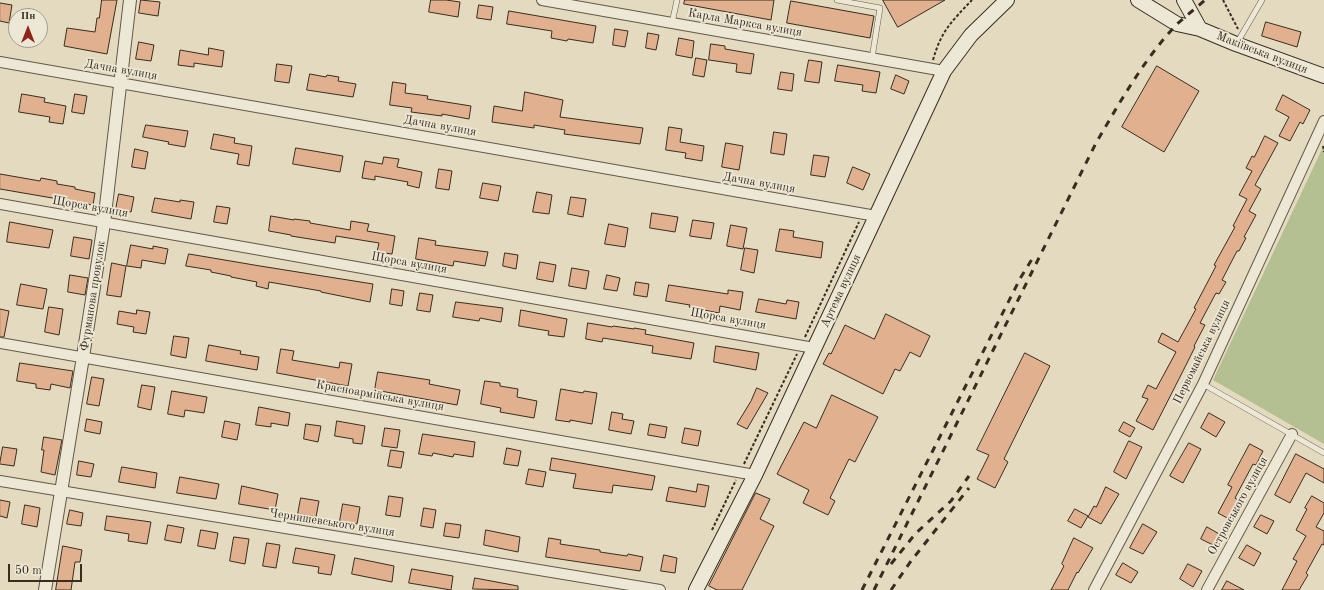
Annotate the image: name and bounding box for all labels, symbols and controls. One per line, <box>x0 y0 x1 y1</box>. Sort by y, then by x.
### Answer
street label: Карла Маркса вулиця <box>687 6 803 40</box>
north arrow <box>8 8 48 48</box>
text: Пн <box>20 11 36 22</box>
street label: Макіївська вулиця <box>1214 29 1310 77</box>
street label: Дачна вулиця <box>84 57 158 83</box>
street label: Дачна вулиця <box>403 113 477 139</box>
street label: Дачна вулиця <box>722 170 796 196</box>
street label: Щорса вулиця <box>51 193 129 221</box>
street label: Фурманова провулок <box>77 240 109 352</box>
street label: Щорса вулиця <box>370 249 448 277</box>
street label: Артема вулиця <box>818 252 864 330</box>
street label: Первомайська вулиця <box>1170 297 1234 407</box>
street label: Щорса вулиця <box>689 305 767 333</box>
street label: Красноармійська вулиця <box>315 378 445 414</box>
street label: Островського вулиця <box>1205 454 1271 558</box>
street label: Чернишевського вулиця <box>268 506 396 540</box>
scale bar <box>10 556 84 582</box>
text: 50 m <box>15 565 42 577</box>

